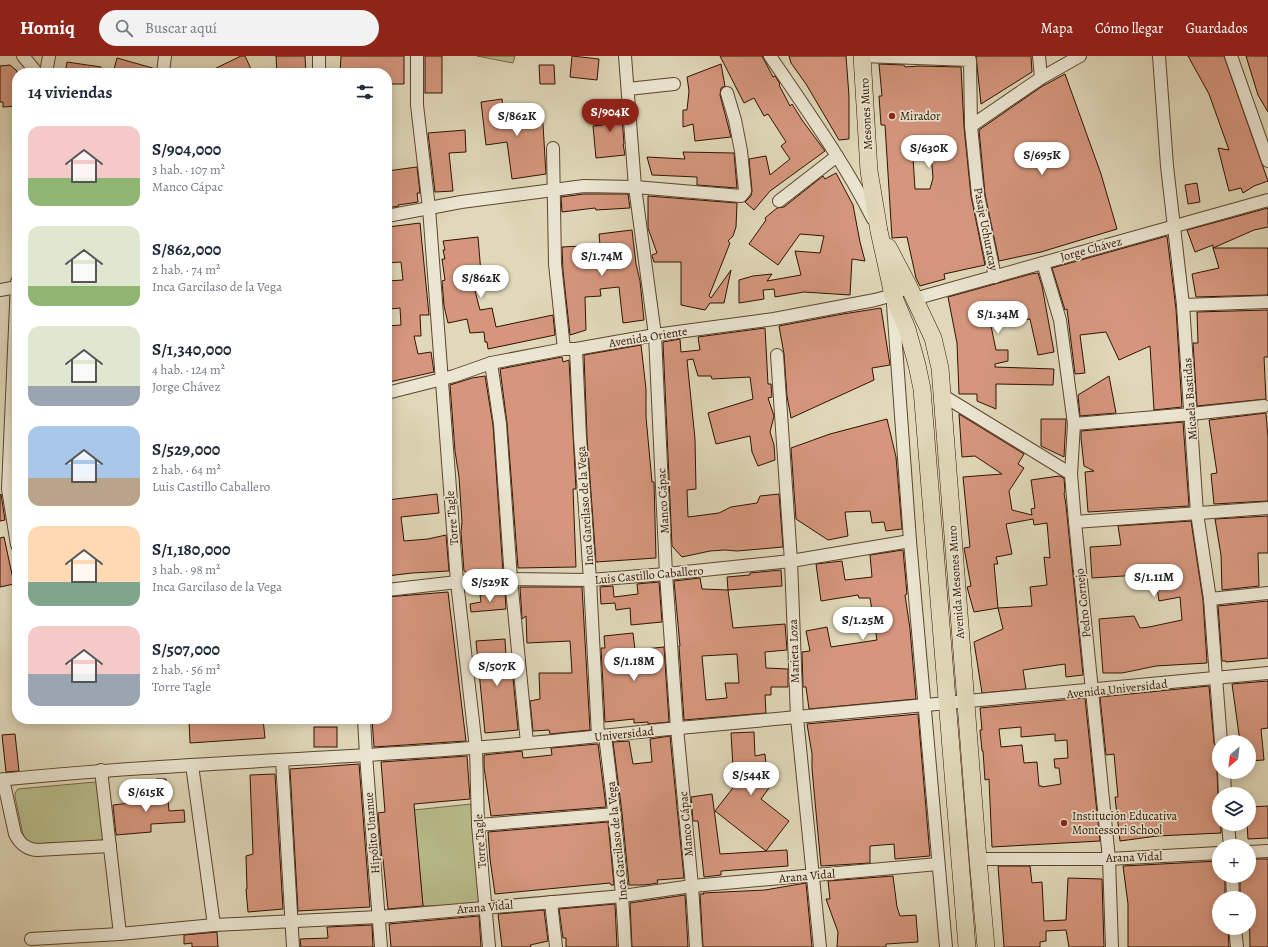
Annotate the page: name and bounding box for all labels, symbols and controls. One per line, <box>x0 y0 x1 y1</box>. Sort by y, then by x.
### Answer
search box <box>99 10 379 46</box>
text: Homiq <box>20 15 75 41</box>
icon: search <box>113 17 135 39</box>
text: Buscar aquí <box>145 18 217 38</box>
text: Mapa <box>1041 19 1073 38</box>
text: Cómo llegar <box>1095 19 1163 38</box>
text: Guardados <box>1185 19 1248 38</box>
street label: Mesones Muro <box>856 78 876 150</box>
text: 14 viviendas <box>28 81 113 104</box>
icon: filters <box>354 81 376 103</box>
pin: S/904K <box>577 99 643 133</box>
pin: S/862K <box>484 103 550 137</box>
text: S/904K <box>591 103 629 120</box>
text: S/862K <box>498 107 536 124</box>
place label: Mirador <box>900 108 941 124</box>
marker: Mirador <box>887 111 897 121</box>
pin: S/630K <box>896 135 962 169</box>
text: S/904,000 <box>152 138 221 161</box>
text: S/630K <box>910 139 948 156</box>
icon: home <box>60 142 108 190</box>
pin: S/695K <box>1009 142 1075 176</box>
text: S/695K <box>1023 146 1061 163</box>
text: 3 hab. · 107 m² <box>152 161 225 178</box>
text: Manco Cápac <box>152 178 223 195</box>
street label: Pasaje Uchuracay <box>970 186 1002 273</box>
street label: Jorge Chávez <box>1058 233 1124 265</box>
text: S/862,000 <box>152 238 221 261</box>
icon: home <box>60 242 108 290</box>
pin: S/1.74M <box>565 243 639 277</box>
text: S/1.74M <box>581 247 623 264</box>
text: 2 hab. · 74 m² <box>152 261 220 278</box>
pin: S/862K <box>448 265 514 299</box>
text: S/862K <box>462 269 500 286</box>
text: Inca Garcilaso de la Vega <box>152 278 282 295</box>
pin: S/1.34M <box>961 301 1035 335</box>
text: S/1.34M <box>977 305 1019 322</box>
street label: Avenida Oriente <box>607 323 688 351</box>
text: S/1,340,000 <box>152 338 232 361</box>
icon: home <box>60 342 108 390</box>
street label: Micaela Bastidas <box>1179 357 1201 440</box>
text: 4 hab. · 124 m² <box>152 361 225 378</box>
text: Jorge Chávez <box>152 378 220 395</box>
text: S/529,000 <box>152 438 220 461</box>
icon: home <box>60 442 108 490</box>
street label: Inca Garcilaso de la Vega <box>573 445 597 566</box>
text: 2 hab. · 64 m² <box>152 461 221 478</box>
street label: Manco Cápac <box>653 468 673 534</box>
text: Luis Castillo Caballero <box>152 478 270 495</box>
street label: Torre Tagle <box>442 490 462 546</box>
street label: Avenida Mesones Muro <box>944 525 968 640</box>
text: S/1,180,000 <box>152 538 230 561</box>
icon: home <box>60 542 108 590</box>
text: 3 hab. · 98 m² <box>152 561 220 578</box>
street label: Luis Castillo Caballero <box>594 562 704 588</box>
pin: S/1.11M <box>1117 564 1191 598</box>
street label: Pedro Cornejo <box>1071 568 1095 638</box>
text: S/1.11M <box>1134 568 1174 585</box>
pin: S/529K <box>457 569 523 603</box>
text: S/529K <box>471 573 509 590</box>
text: Inca Garcilaso de la Vega <box>152 578 282 595</box>
pin: S/1.25M <box>826 607 900 641</box>
text: S/1.25M <box>842 611 884 628</box>
street label: Marieta Loza <box>785 618 803 683</box>
text: S/507,000 <box>152 638 220 661</box>
icon: home <box>60 642 108 690</box>
pin: S/1.18M <box>597 648 671 682</box>
text: S/1.18M <box>613 652 655 669</box>
pin: S/507K <box>464 653 530 687</box>
text: S/507K <box>478 657 516 674</box>
text: 2 hab. · 56 m² <box>152 661 221 678</box>
street label: Avenida Universidad <box>1065 676 1169 702</box>
text: Torre Tagle <box>152 678 211 695</box>
street label: Universidad <box>593 723 655 745</box>
north arrow <box>1212 735 1256 779</box>
map controls <box>1212 735 1256 935</box>
pin: S/544K <box>718 762 784 796</box>
text: S/544K <box>732 766 770 783</box>
pin: S/615K <box>113 779 179 813</box>
street label: Inca Garcilaso de la Vega <box>603 780 631 902</box>
text: S/615K <box>128 783 164 800</box>
button: layers <box>1212 787 1256 831</box>
street label: Manco Cápac <box>675 791 697 857</box>
street label: Hipólito Unanue <box>360 792 384 874</box>
place label: Institución Educativa Montessori School <box>1072 808 1178 838</box>
street label: Torre Tagle <box>470 813 490 869</box>
marker: Institución Educativa Montessori School <box>1059 818 1069 828</box>
button: + <box>1212 839 1256 883</box>
street label: Arana Vidal <box>1104 848 1163 866</box>
street label: Arana Vidal <box>777 866 836 887</box>
button: − <box>1212 891 1256 935</box>
street label: Arana Vidal <box>455 897 514 918</box>

